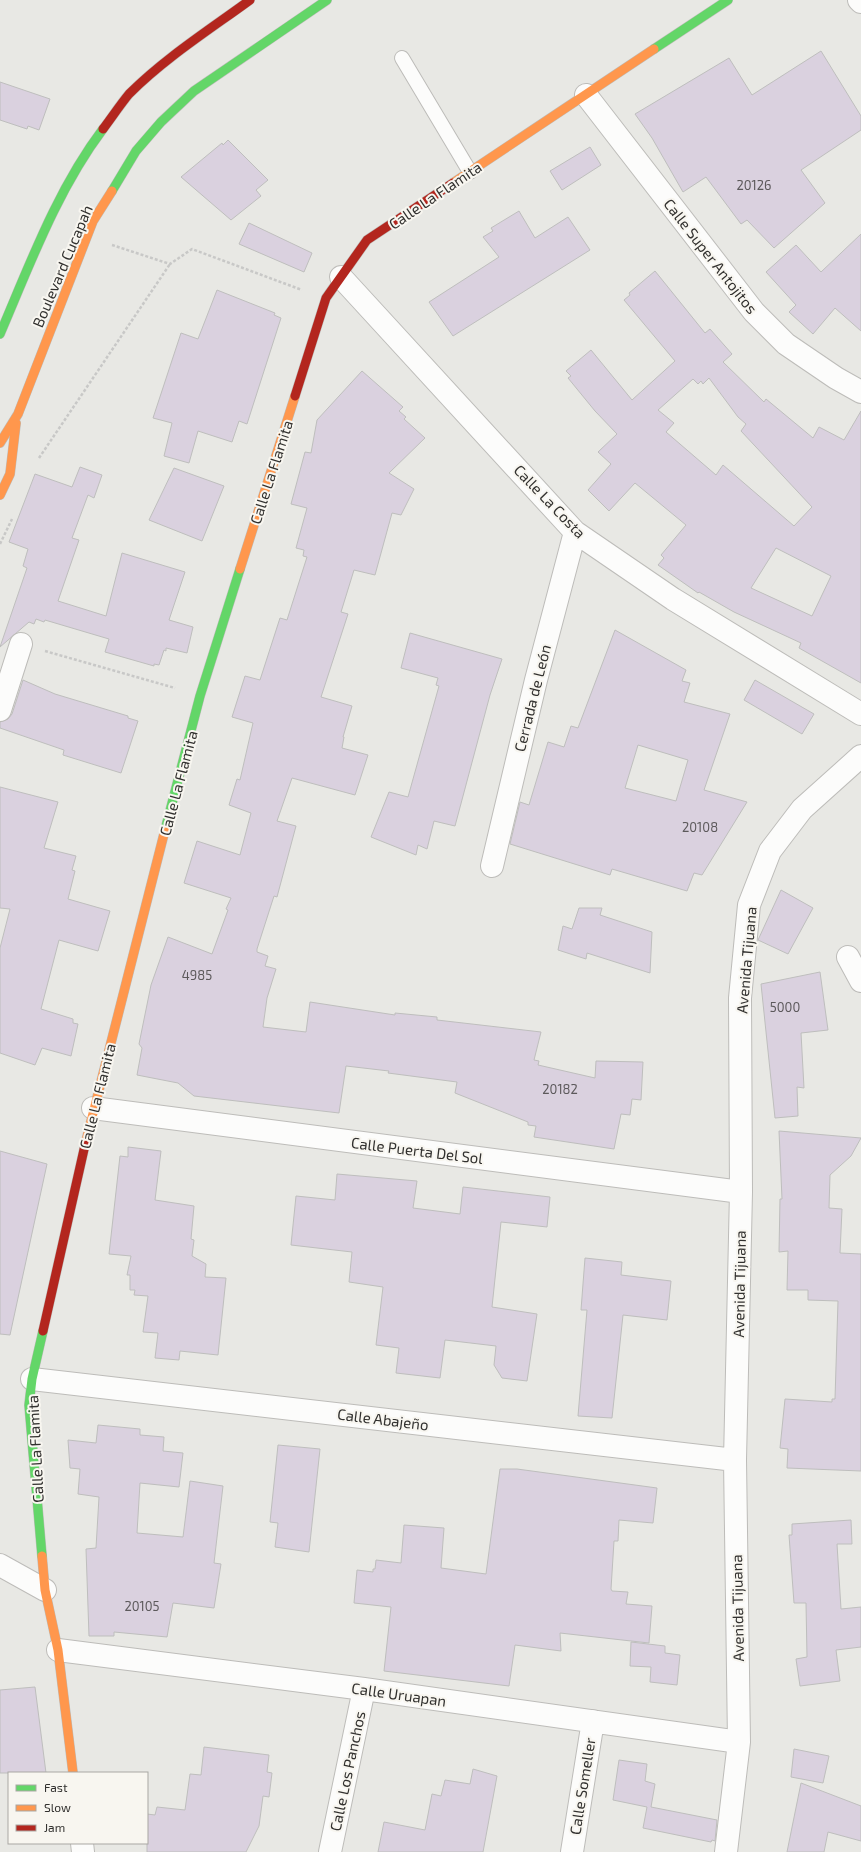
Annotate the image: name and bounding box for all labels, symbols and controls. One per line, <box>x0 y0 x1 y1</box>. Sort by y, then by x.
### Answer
street label: Calle La Flamita <box>385 157 485 233</box>
house number: 20126 <box>736 177 772 193</box>
street label: Calle Super Antojitos <box>660 195 762 318</box>
street label: Boulevard Cucapah <box>28 202 96 330</box>
street label: Calle La Flamita <box>246 418 296 526</box>
street label: Calle La Costa <box>511 461 589 541</box>
street label: Cerrada de León <box>510 642 554 754</box>
street label: Calle La Flamita <box>155 729 201 837</box>
house number: 20108 <box>682 819 718 835</box>
street label: Avenida Tijuana <box>732 906 761 1014</box>
house number: 4985 <box>182 967 212 983</box>
house number: 5000 <box>770 999 800 1015</box>
street label: Calle La Flamita <box>75 1041 119 1151</box>
house number: 20182 <box>542 1081 578 1097</box>
street label: Calle Puerta Del Sol <box>350 1133 484 1167</box>
street label: Avenida Tijuana <box>729 1230 750 1338</box>
street label: Calle La Flamita <box>23 1395 47 1503</box>
street label: Calle Abajeño <box>336 1404 430 1435</box>
street label: Avenida Tijuana <box>727 1554 748 1662</box>
house number: 20105 <box>124 1598 160 1614</box>
street label: Calle Uruapan <box>350 1678 448 1710</box>
street label: Calle Los Panchos <box>325 1709 369 1833</box>
street label: Calle Someller <box>565 1736 599 1836</box>
legend <box>8 1772 148 1844</box>
text: Fast <box>44 1780 68 1794</box>
text: Slow <box>44 1800 71 1814</box>
text: Jam <box>44 1820 65 1834</box>

